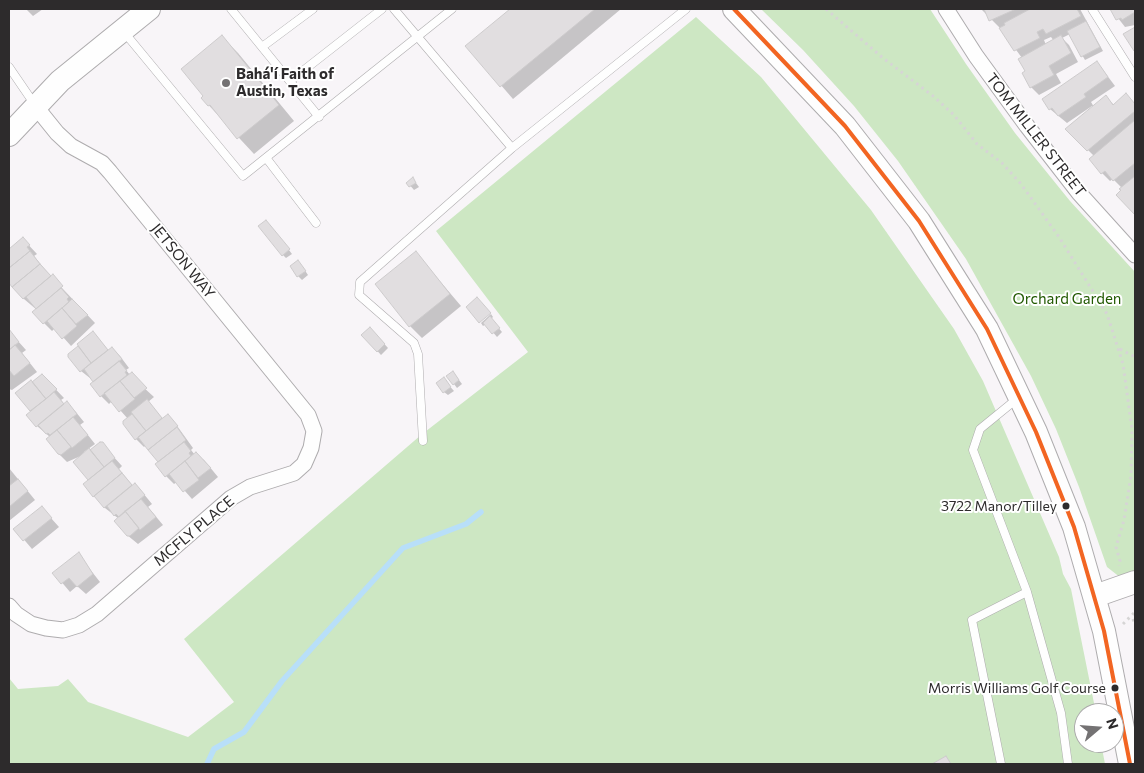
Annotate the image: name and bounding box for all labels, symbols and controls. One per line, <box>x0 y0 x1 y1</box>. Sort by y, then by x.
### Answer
place label: Bahá'í Faith of Austin, Texas <box>236 65 334 100</box>
street label: TOM MILLER STREET <box>982 70 1090 200</box>
marker: Bahá'í Faith of Austin, Texas <box>220 77 232 89</box>
street label: JETSON WAY <box>147 220 219 302</box>
park label: Orchard Garden <box>1013 290 1121 308</box>
street label: MCFLY PLACE <box>150 492 238 570</box>
place label: 3722 Manor/Tilley <box>941 498 1057 514</box>
marker: 3722 Manor/Tilley <box>1061 501 1071 511</box>
place label: Morris Williams Golf Course <box>928 680 1106 696</box>
marker: Morris Williams Golf Course <box>1110 683 1120 693</box>
north arrow <box>1074 703 1124 753</box>
text: N <box>1103 716 1122 731</box>

